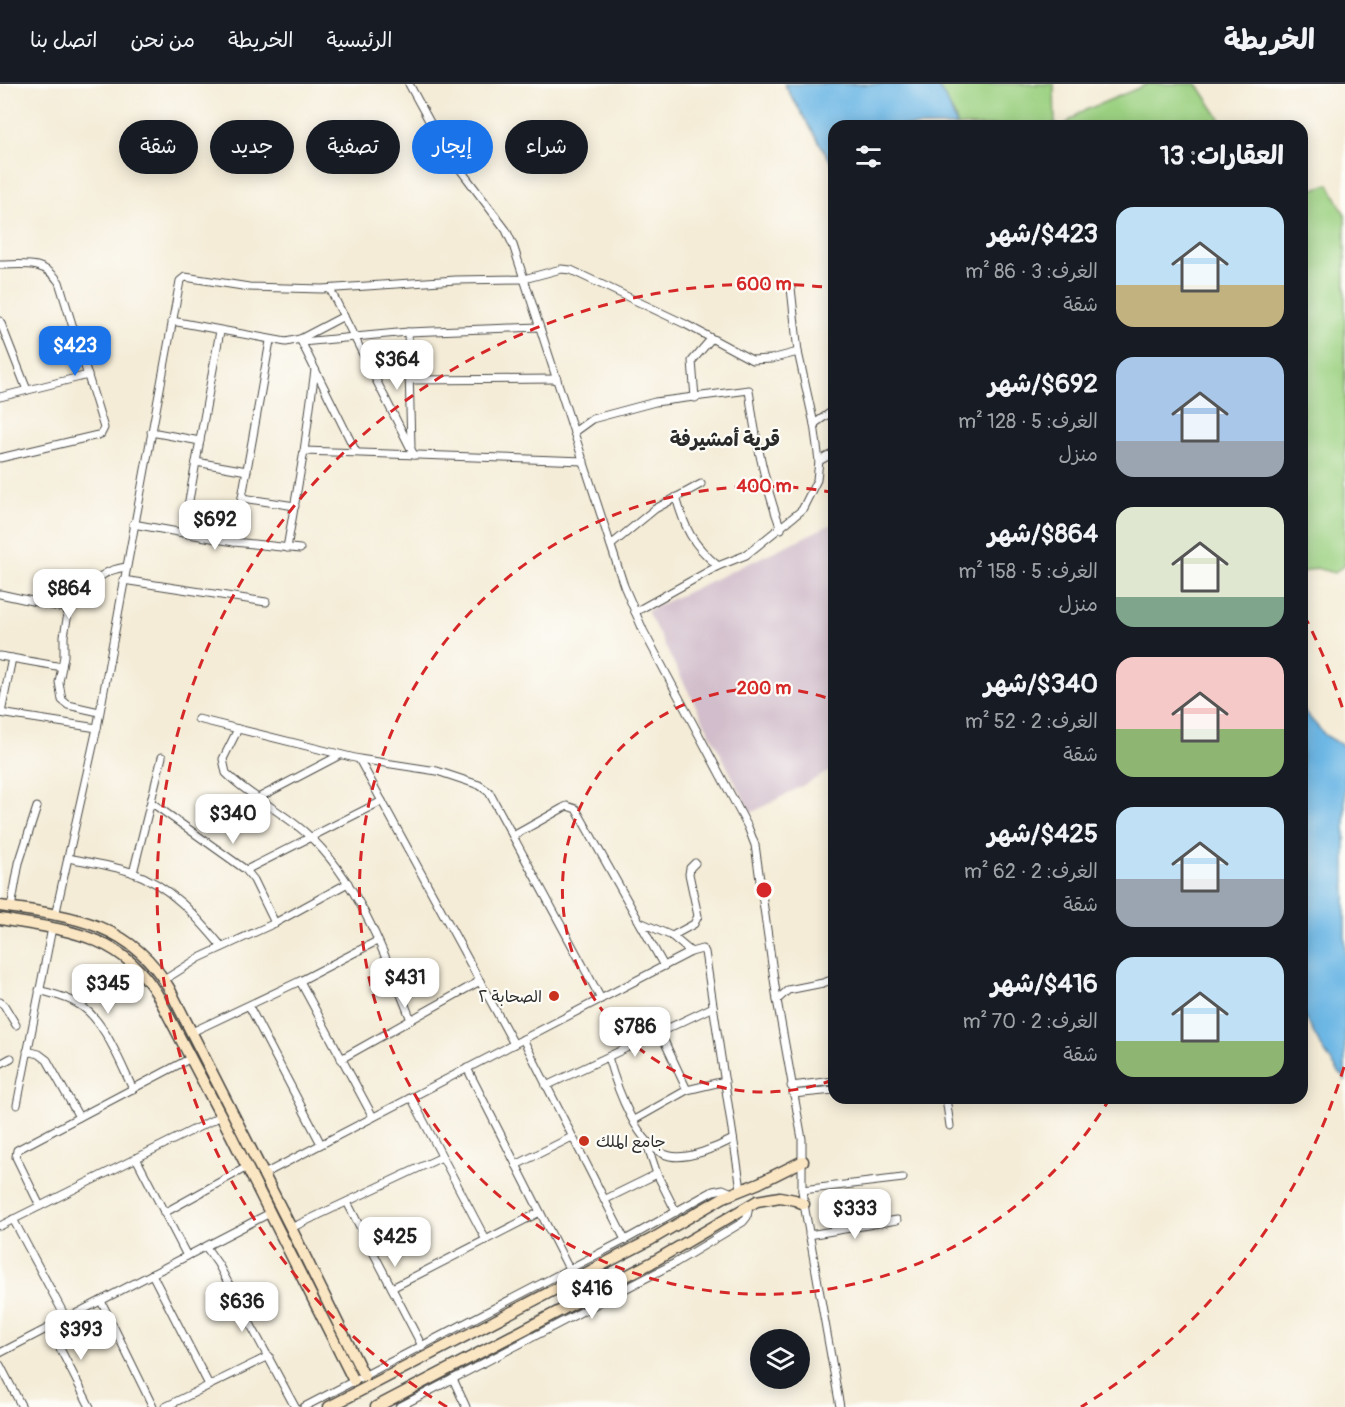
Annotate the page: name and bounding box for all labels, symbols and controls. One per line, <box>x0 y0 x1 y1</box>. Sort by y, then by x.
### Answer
text: الخريطة <box>1224 23 1315 58</box>
text: اتصل بنا <box>30 27 97 54</box>
text: من نحن <box>130 27 195 54</box>
text: الخريطة <box>228 27 293 54</box>
text: الرئيسية <box>326 27 392 54</box>
chip: شقة <box>119 120 198 174</box>
chip: جديد <box>210 120 294 174</box>
chip: تصفية <box>306 120 400 174</box>
chip: إيجار <box>412 120 493 174</box>
chip: شراء <box>505 120 588 174</box>
icon: filters <box>852 140 885 173</box>
text: العقارات: 13 <box>1160 140 1284 172</box>
text: $423/شهر <box>988 218 1098 250</box>
icon: home <box>1164 231 1236 303</box>
text: الغرف: 3 · 86 m² <box>965 259 1098 284</box>
text: 600 m <box>737 273 791 296</box>
text: شقة <box>1063 292 1098 317</box>
pin: $423 <box>39 326 111 377</box>
text: $423 <box>53 333 97 358</box>
pin: $364 <box>361 340 433 391</box>
text: $364 <box>374 347 420 372</box>
text: $692/شهر <box>988 368 1098 400</box>
icon: home <box>1164 381 1236 453</box>
text: الغرف: 5 · 128 m² <box>958 409 1098 434</box>
district label: قرية أمشيرفة <box>670 427 780 452</box>
text: منزل <box>1059 442 1098 467</box>
text: 400 m <box>737 475 791 498</box>
pin: $692 <box>179 500 251 551</box>
text: $692 <box>193 507 237 532</box>
text: $864/شهر <box>988 518 1098 550</box>
icon: home <box>1164 531 1236 603</box>
text: الغرف: 5 · 158 m² <box>959 559 1098 584</box>
pin: $864 <box>33 569 105 620</box>
text: $864 <box>47 576 91 601</box>
text: منزل <box>1059 592 1098 617</box>
text: $340/شهر <box>984 668 1098 700</box>
text: 200 m <box>737 677 791 700</box>
icon: home <box>1164 681 1236 753</box>
text: الغرف: 2 · 52 m² <box>965 709 1098 734</box>
text: شقة <box>1063 742 1098 767</box>
pin: $340 <box>197 794 269 845</box>
text: $340 <box>209 801 257 826</box>
text: $425/شهر <box>988 818 1098 850</box>
icon: home <box>1164 831 1236 903</box>
text: الغرف: 2 · 62 m² <box>964 859 1098 884</box>
centre of rings <box>754 880 774 900</box>
text: شقة <box>1063 892 1098 917</box>
pin: $431 <box>369 958 441 1009</box>
pin: $345 <box>72 964 144 1015</box>
text: $431 <box>384 965 426 990</box>
text: $416/شهر <box>991 968 1098 1000</box>
text: $345 <box>86 971 130 996</box>
icon: home <box>1164 981 1236 1053</box>
place label: الصحابة ٢ <box>478 987 542 1007</box>
marker: الصحابة ٢ <box>547 989 561 1003</box>
pin: $786 <box>599 1007 671 1058</box>
text: الغرف: 2 · 70 m² <box>963 1009 1098 1034</box>
text: $786 <box>613 1014 657 1039</box>
text: شقة <box>1063 1042 1098 1067</box>
place label: جامع الملك <box>596 1132 666 1153</box>
marker: جامع الملك <box>577 1134 591 1148</box>
pin: $333 <box>819 1189 891 1240</box>
text: $333 <box>833 1196 877 1221</box>
pin: $425 <box>359 1217 431 1268</box>
text: $425 <box>373 1224 417 1249</box>
pin: $416 <box>556 1269 628 1320</box>
text: $416 <box>571 1276 613 1301</box>
pin: $636 <box>206 1282 278 1333</box>
text: $636 <box>219 1289 265 1314</box>
pin: $393 <box>45 1310 117 1361</box>
text: $393 <box>59 1317 103 1342</box>
map controls <box>750 1329 810 1389</box>
button: layers <box>750 1329 810 1389</box>

